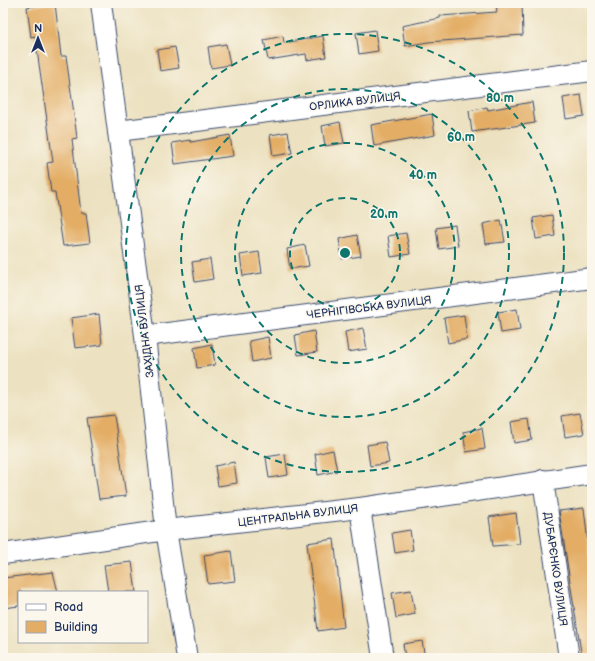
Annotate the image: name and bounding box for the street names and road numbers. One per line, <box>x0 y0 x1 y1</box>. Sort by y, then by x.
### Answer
street label: ОРЛИКА ВУЛИЦЯ <box>309 89 402 114</box>
street label: ЗАХІДНА ВУЛИЦЯ <box>132 284 157 378</box>
street label: ЧЕРНІГІВСЬКА ВУЛИЦЯ <box>306 293 432 322</box>
street label: ЦЕНТРАЛЬНА ВУЛИЦЯ <box>237 502 359 529</box>
street label: ДУБАРЄНКО ВУЛИЦЯ <box>541 511 570 627</box>

